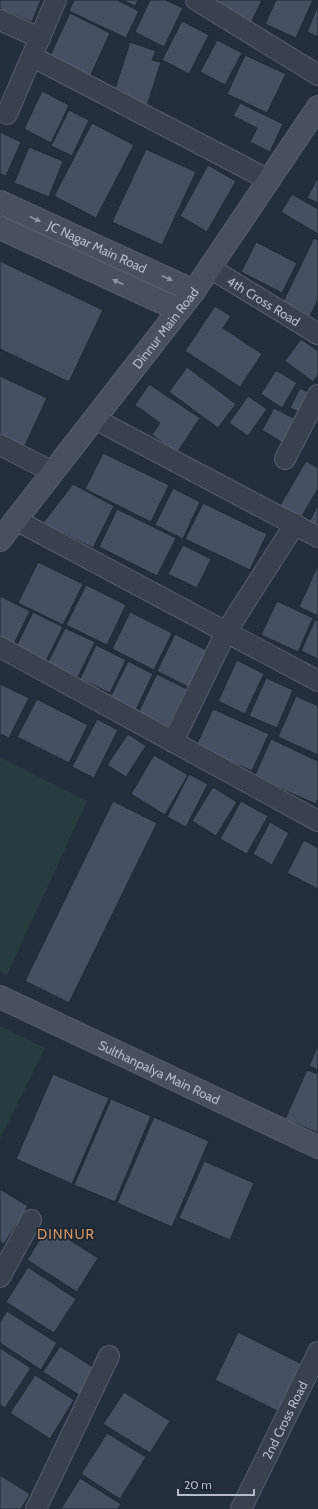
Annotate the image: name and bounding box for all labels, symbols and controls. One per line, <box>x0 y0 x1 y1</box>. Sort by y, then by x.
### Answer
one-way arrow <box>30 216 42 222</box>
street label: JC Nagar Main Road <box>44 217 149 276</box>
street label: 4th Cross Road <box>224 272 303 329</box>
one-way arrow <box>161 275 172 281</box>
one-way arrow <box>112 279 123 285</box>
street label: Dinnur Main Road <box>129 284 202 372</box>
street label: Sulthanpalya Main Road <box>96 1037 222 1108</box>
district label: DINNUR <box>37 1225 95 1243</box>
street label: 2nd Cross Road <box>259 1378 311 1462</box>
scale bar <box>178 1471 254 1497</box>
text: 20 m <box>184 1477 212 1492</box>

